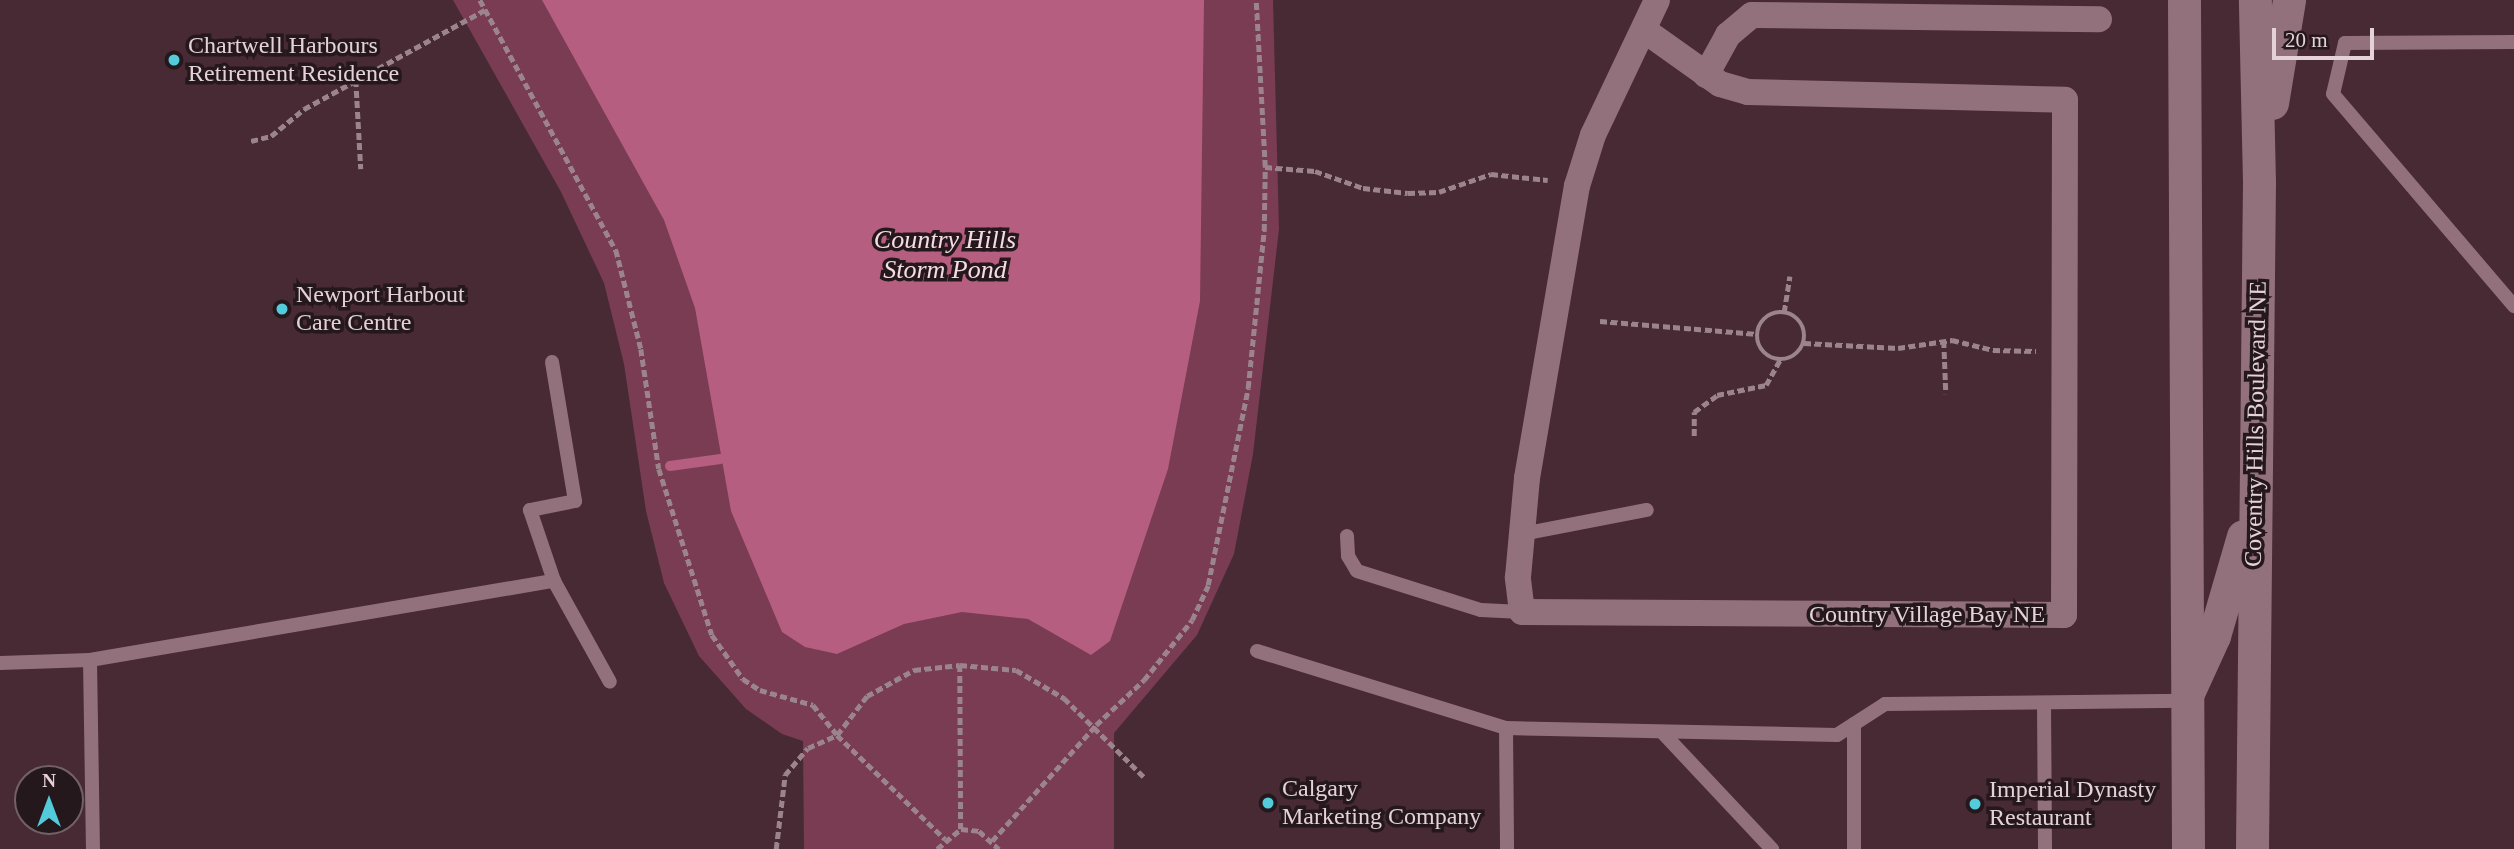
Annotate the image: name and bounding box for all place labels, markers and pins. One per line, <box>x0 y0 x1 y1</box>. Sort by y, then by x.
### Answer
place label: Chartwell Harbours Retirement Residence <box>188 32 399 88</box>
marker: Chartwell Harbours Retirement Residence <box>166 52 182 68</box>
place label: Newport Harbout Care Centre <box>296 281 465 337</box>
marker: Newport Harbout Care Centre <box>274 301 290 317</box>
place label: Calgary Marketing Company <box>1282 775 1481 831</box>
place label: Imperial Dynasty Restaurant <box>1989 776 2156 832</box>
marker: Calgary Marketing Company <box>1260 795 1276 811</box>
marker: Imperial Dynasty Restaurant <box>1967 796 1983 812</box>

